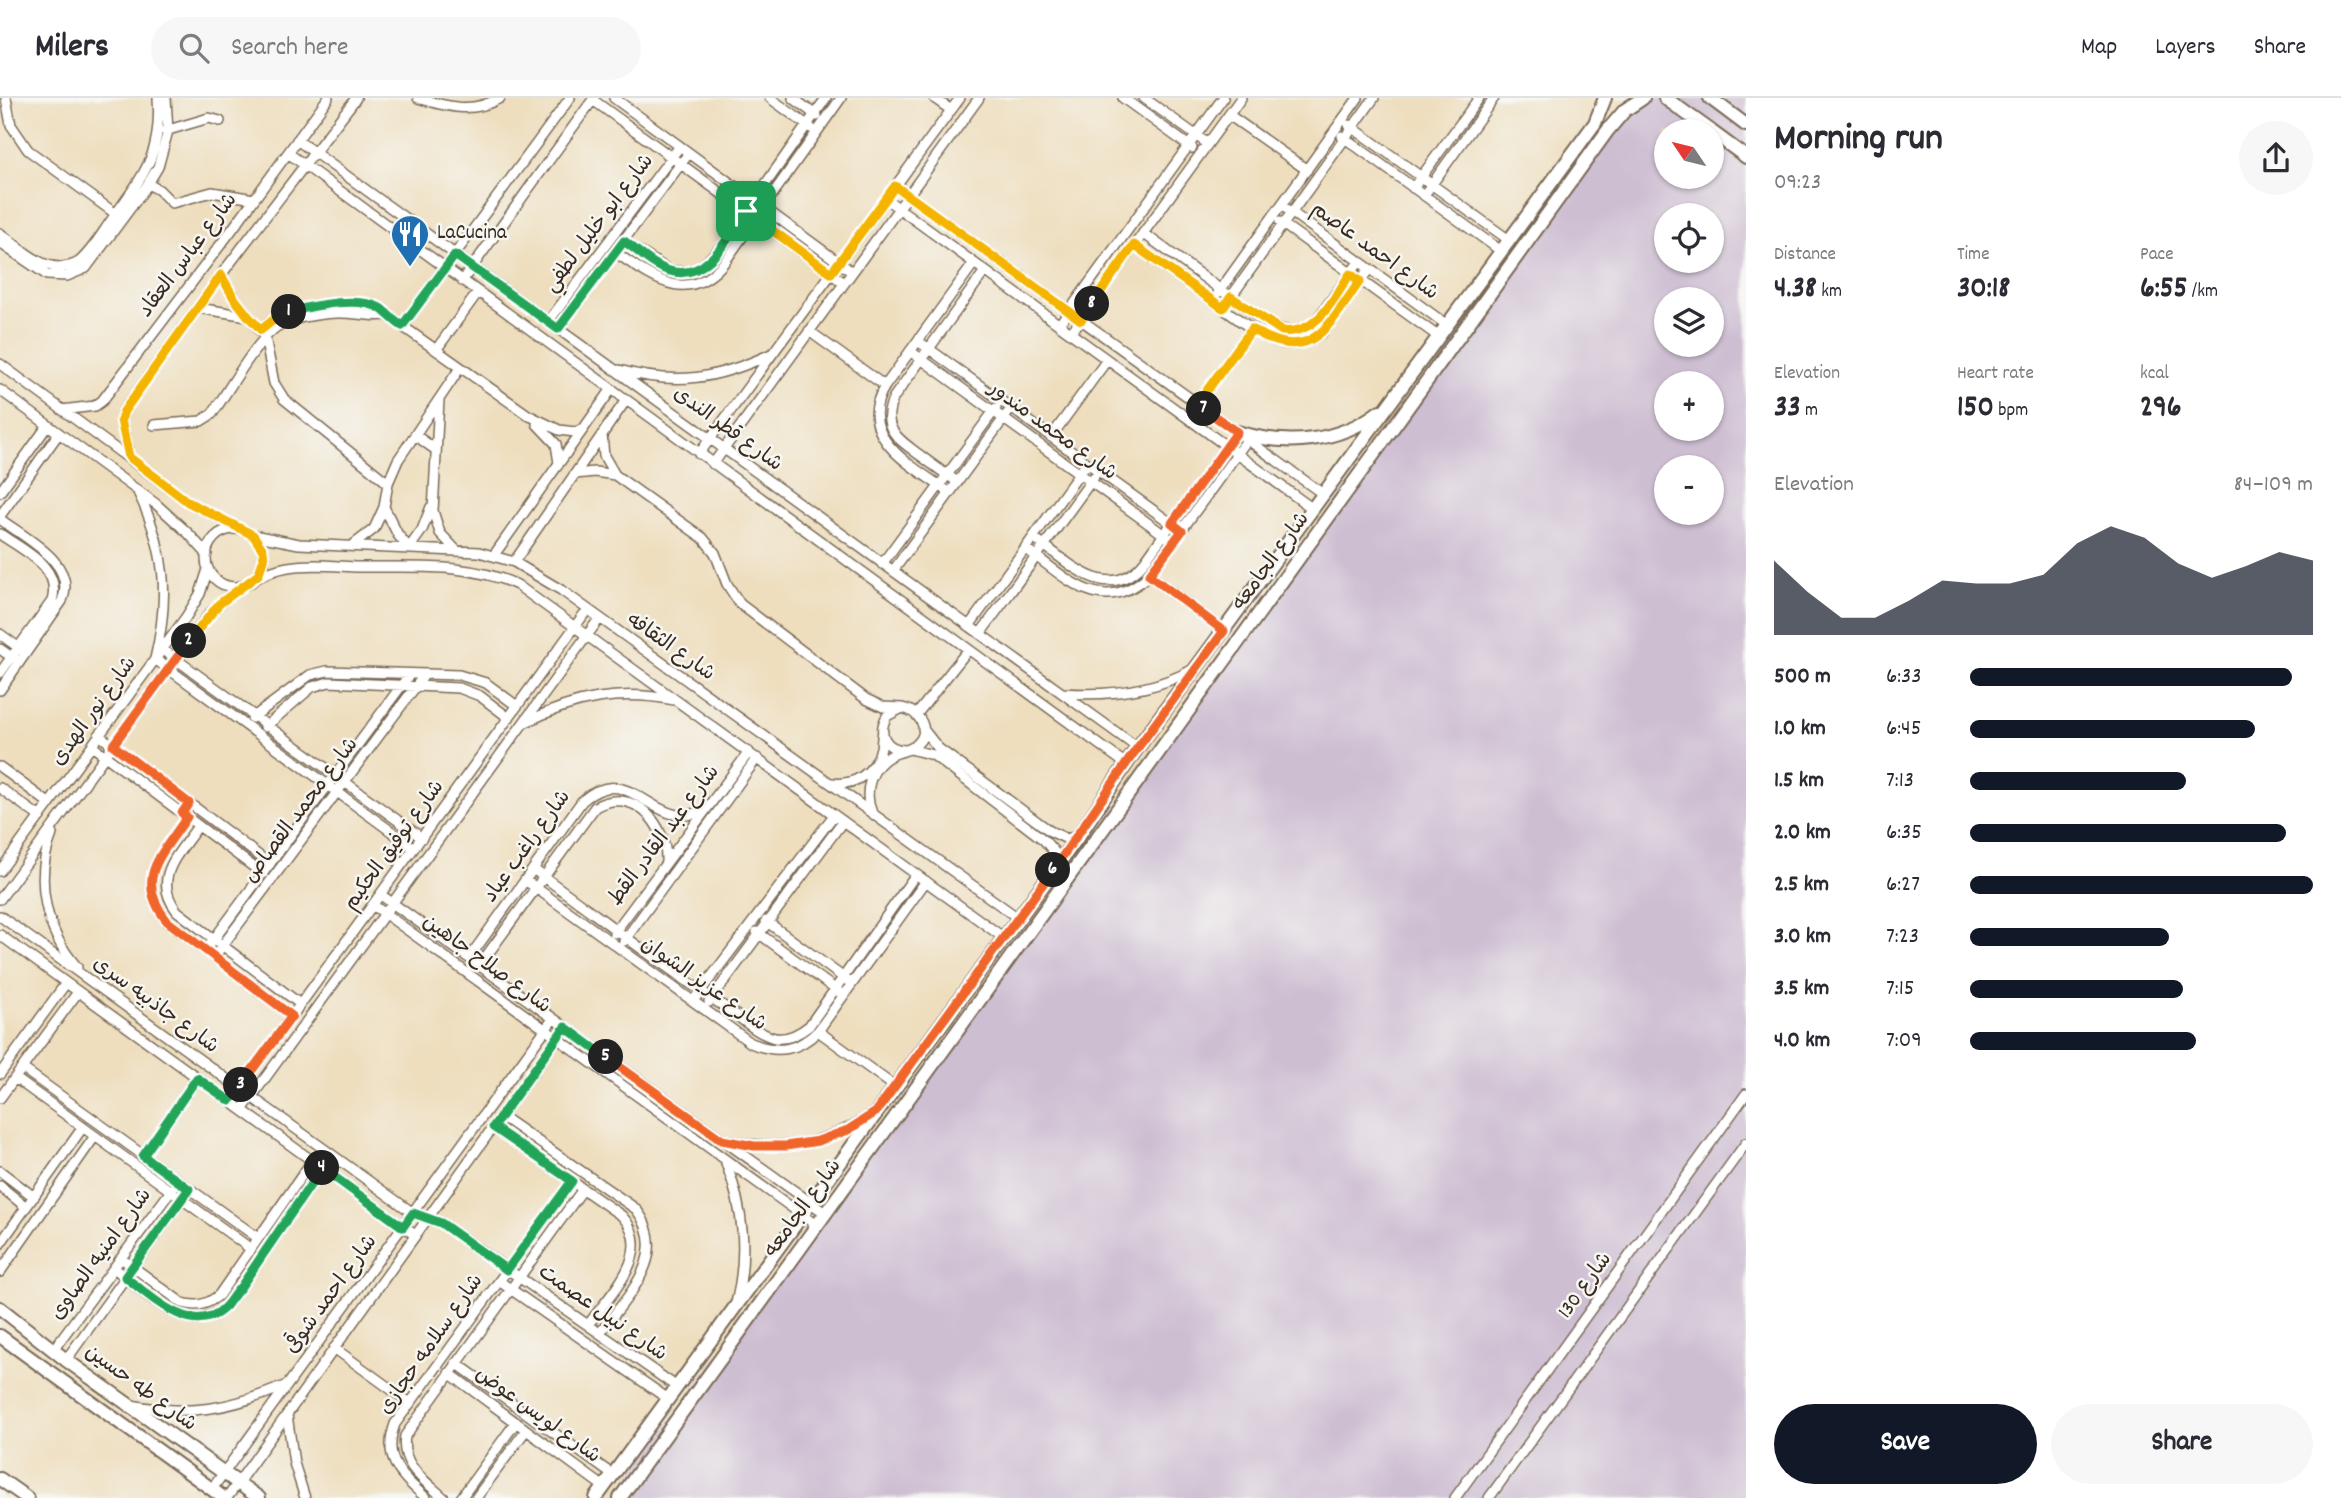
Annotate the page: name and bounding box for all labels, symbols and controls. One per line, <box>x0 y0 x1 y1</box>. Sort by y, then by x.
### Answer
search box <box>151 17 641 80</box>
text: Milers <box>35 25 109 72</box>
icon: search <box>175 29 213 67</box>
text: Search here <box>231 30 348 67</box>
text: Map <box>2081 31 2117 65</box>
text: Layers <box>2155 31 2216 65</box>
text: Share <box>2254 31 2306 65</box>
text: Morning run <box>1774 113 1943 168</box>
north arrow <box>1654 119 1724 189</box>
map controls <box>1654 119 1724 525</box>
button: share <box>2239 121 2313 195</box>
street label: شارع ابو خليل لطفي <box>538 148 663 300</box>
text: 09:23 <box>1774 167 1821 200</box>
pin <box>716 181 776 241</box>
street label: شارع عباس العقاد <box>132 187 246 325</box>
icon: arrive <box>727 192 765 230</box>
street label: شارع احمد عاصم <box>1304 195 1444 309</box>
button: locate <box>1654 203 1724 273</box>
restaurant icon: LaCucina <box>389 213 431 268</box>
place label: LaCucina <box>437 219 508 249</box>
text: Distance <box>1774 242 1836 269</box>
text: Time <box>1957 242 1990 269</box>
text: Pace <box>2140 242 2174 269</box>
text: 4.38 <box>1774 269 1817 312</box>
text: 30:18 <box>1957 269 2010 312</box>
text: 6:55 <box>2140 269 2187 312</box>
text: km <box>1817 279 1842 306</box>
text: /km <box>2187 279 2218 306</box>
pin: 8 <box>1074 286 1110 322</box>
button: layers <box>1654 287 1724 357</box>
text: 8 <box>1088 290 1095 317</box>
pin: 1 <box>272 294 306 330</box>
text: 1 <box>286 298 291 325</box>
text: Elevation <box>1774 361 1840 388</box>
text: Heart rate <box>1957 361 2034 388</box>
text: kcal <box>2140 361 2169 388</box>
button: + <box>1654 371 1724 441</box>
street label: شارع محمد مندور <box>980 374 1123 489</box>
street label: شارع قطر الندى <box>666 380 788 480</box>
text: 33 <box>1774 388 1801 431</box>
text: 150 <box>1957 388 1994 431</box>
text: 296 <box>2140 388 2182 431</box>
pin: 7 <box>1186 392 1222 426</box>
text: 7 <box>1200 395 1207 422</box>
text: m <box>1801 398 1818 425</box>
text: bpm <box>1994 398 2028 425</box>
button: − <box>1654 455 1724 525</box>
text: Elevation <box>1774 469 1854 502</box>
text: 84–109 m <box>2234 469 2313 502</box>
street label: شارع الجامعه <box>1226 506 1318 618</box>
street label: شارع الثقافه <box>619 606 721 690</box>
pin: 2 <box>172 624 206 658</box>
text: 2 <box>184 627 193 654</box>
street label: شارع نور الهدى <box>45 651 145 773</box>
text: 500 m <box>1774 661 1831 694</box>
text: 6:33 <box>1886 661 1922 694</box>
text: 1.0 km <box>1774 713 1826 746</box>
text: 6:45 <box>1886 713 1921 746</box>
street label: شارع محمد القصاص <box>237 732 367 890</box>
street label: شارع عبد القادر القط <box>602 759 728 913</box>
text: 1.5 km <box>1774 765 1824 798</box>
text: 7:13 <box>1886 765 1914 798</box>
street label: شارع توفيق الحكيم <box>337 775 453 917</box>
street label: شارع راغب عياد <box>477 784 579 910</box>
text: 2.0 km <box>1774 817 1831 850</box>
text: 6:35 <box>1886 817 1922 850</box>
pin: 6 <box>1036 852 1070 888</box>
text: 6 <box>1048 856 1057 883</box>
text: 2.5 km <box>1774 869 1829 902</box>
text: 6:27 <box>1886 869 1920 902</box>
street label: شارع صلاح جاهين <box>415 908 557 1022</box>
text: 3.0 km <box>1774 921 1831 954</box>
text: 7:23 <box>1886 921 1919 954</box>
street label: شارع عزيز الشوان <box>634 930 772 1040</box>
street label: شارع جاذبيه سرى <box>86 950 224 1062</box>
text: 3.5 km <box>1774 973 1829 1006</box>
text: 7:15 <box>1886 973 1914 1006</box>
text: 4.0 km <box>1774 1025 1830 1058</box>
text: 7:09 <box>1886 1025 1922 1058</box>
pin: 5 <box>588 1040 624 1074</box>
text: 5 <box>601 1043 610 1070</box>
pin: 3 <box>224 1068 258 1102</box>
text: 3 <box>236 1071 245 1098</box>
pin: 4 <box>304 1150 340 1186</box>
street label: شارع الجامعه <box>758 1153 850 1265</box>
text: 4 <box>318 1154 325 1181</box>
street label: شارع امنيه الصاوى <box>44 1183 160 1327</box>
street label: شارع احمد شوقى <box>278 1229 386 1361</box>
street label: شارع 130 <box>1552 1247 1620 1325</box>
street label: شارع نبيل عصمت <box>531 1258 673 1370</box>
street label: شارع سلامه حجازى <box>372 1269 492 1421</box>
street label: شارع طه حسين <box>78 1338 202 1440</box>
street label: شارع لويس عوض <box>468 1360 606 1472</box>
button: Save <box>1774 1404 2037 1484</box>
button: Share <box>2051 1404 2313 1484</box>

